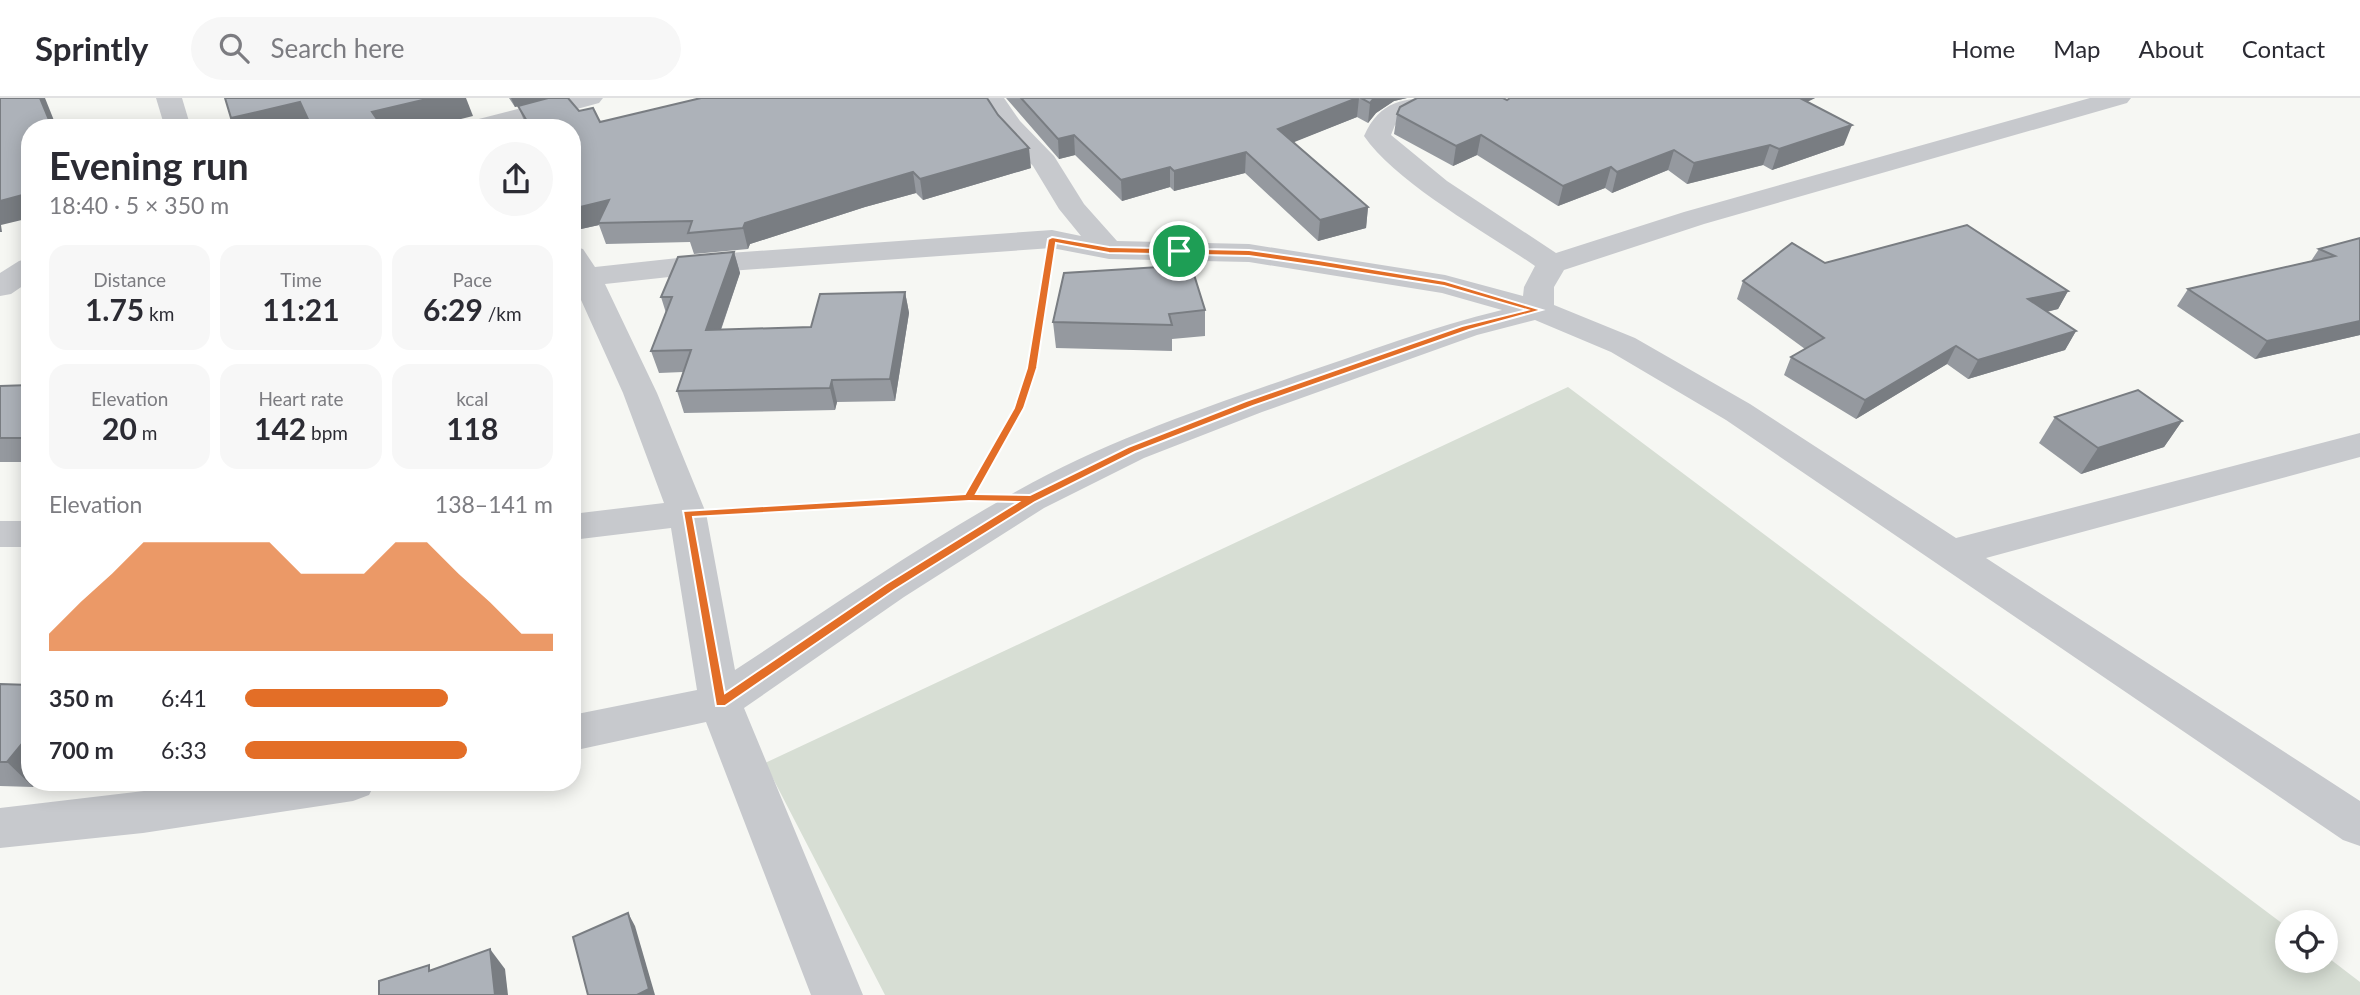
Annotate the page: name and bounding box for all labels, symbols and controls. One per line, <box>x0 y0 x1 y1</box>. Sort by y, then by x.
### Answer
search box <box>191 17 681 80</box>
text: Sprintly <box>35 28 149 68</box>
icon: search <box>215 29 253 67</box>
text: Search here <box>271 32 405 64</box>
text: Home <box>1951 34 2015 63</box>
text: Map <box>2053 34 2101 63</box>
text: About <box>2139 34 2204 63</box>
text: Contact <box>2242 34 2325 63</box>
text: Evening run <box>49 142 249 188</box>
button: share <box>479 142 553 216</box>
text: 18:40 · 5 × 350 m <box>49 191 229 219</box>
pin <box>1149 221 1209 281</box>
icon: arrive <box>1160 232 1198 270</box>
text: Distance <box>93 268 166 291</box>
text: Time <box>280 268 322 291</box>
text: Pace <box>453 268 492 291</box>
text: 1.75 <box>85 291 144 327</box>
text: 11:21 <box>262 291 340 327</box>
text: 6:29 <box>423 291 483 327</box>
text: km <box>144 302 174 325</box>
text: /km <box>483 302 522 325</box>
text: Elevation <box>91 387 168 410</box>
text: Heart rate <box>258 387 344 410</box>
text: kcal <box>456 387 488 410</box>
text: 20 <box>102 410 137 446</box>
text: 142 <box>254 410 306 446</box>
text: 118 <box>446 410 498 446</box>
text: m <box>137 421 157 444</box>
text: bpm <box>306 421 348 444</box>
text: Elevation <box>49 490 142 518</box>
text: 138–141 m <box>435 490 553 518</box>
text: 350 m <box>49 684 114 712</box>
text: 6:41 <box>161 684 207 712</box>
text: 700 m <box>49 736 114 764</box>
text: 6:33 <box>161 736 207 764</box>
map controls <box>2275 910 2338 973</box>
button: locate <box>2275 910 2338 973</box>

